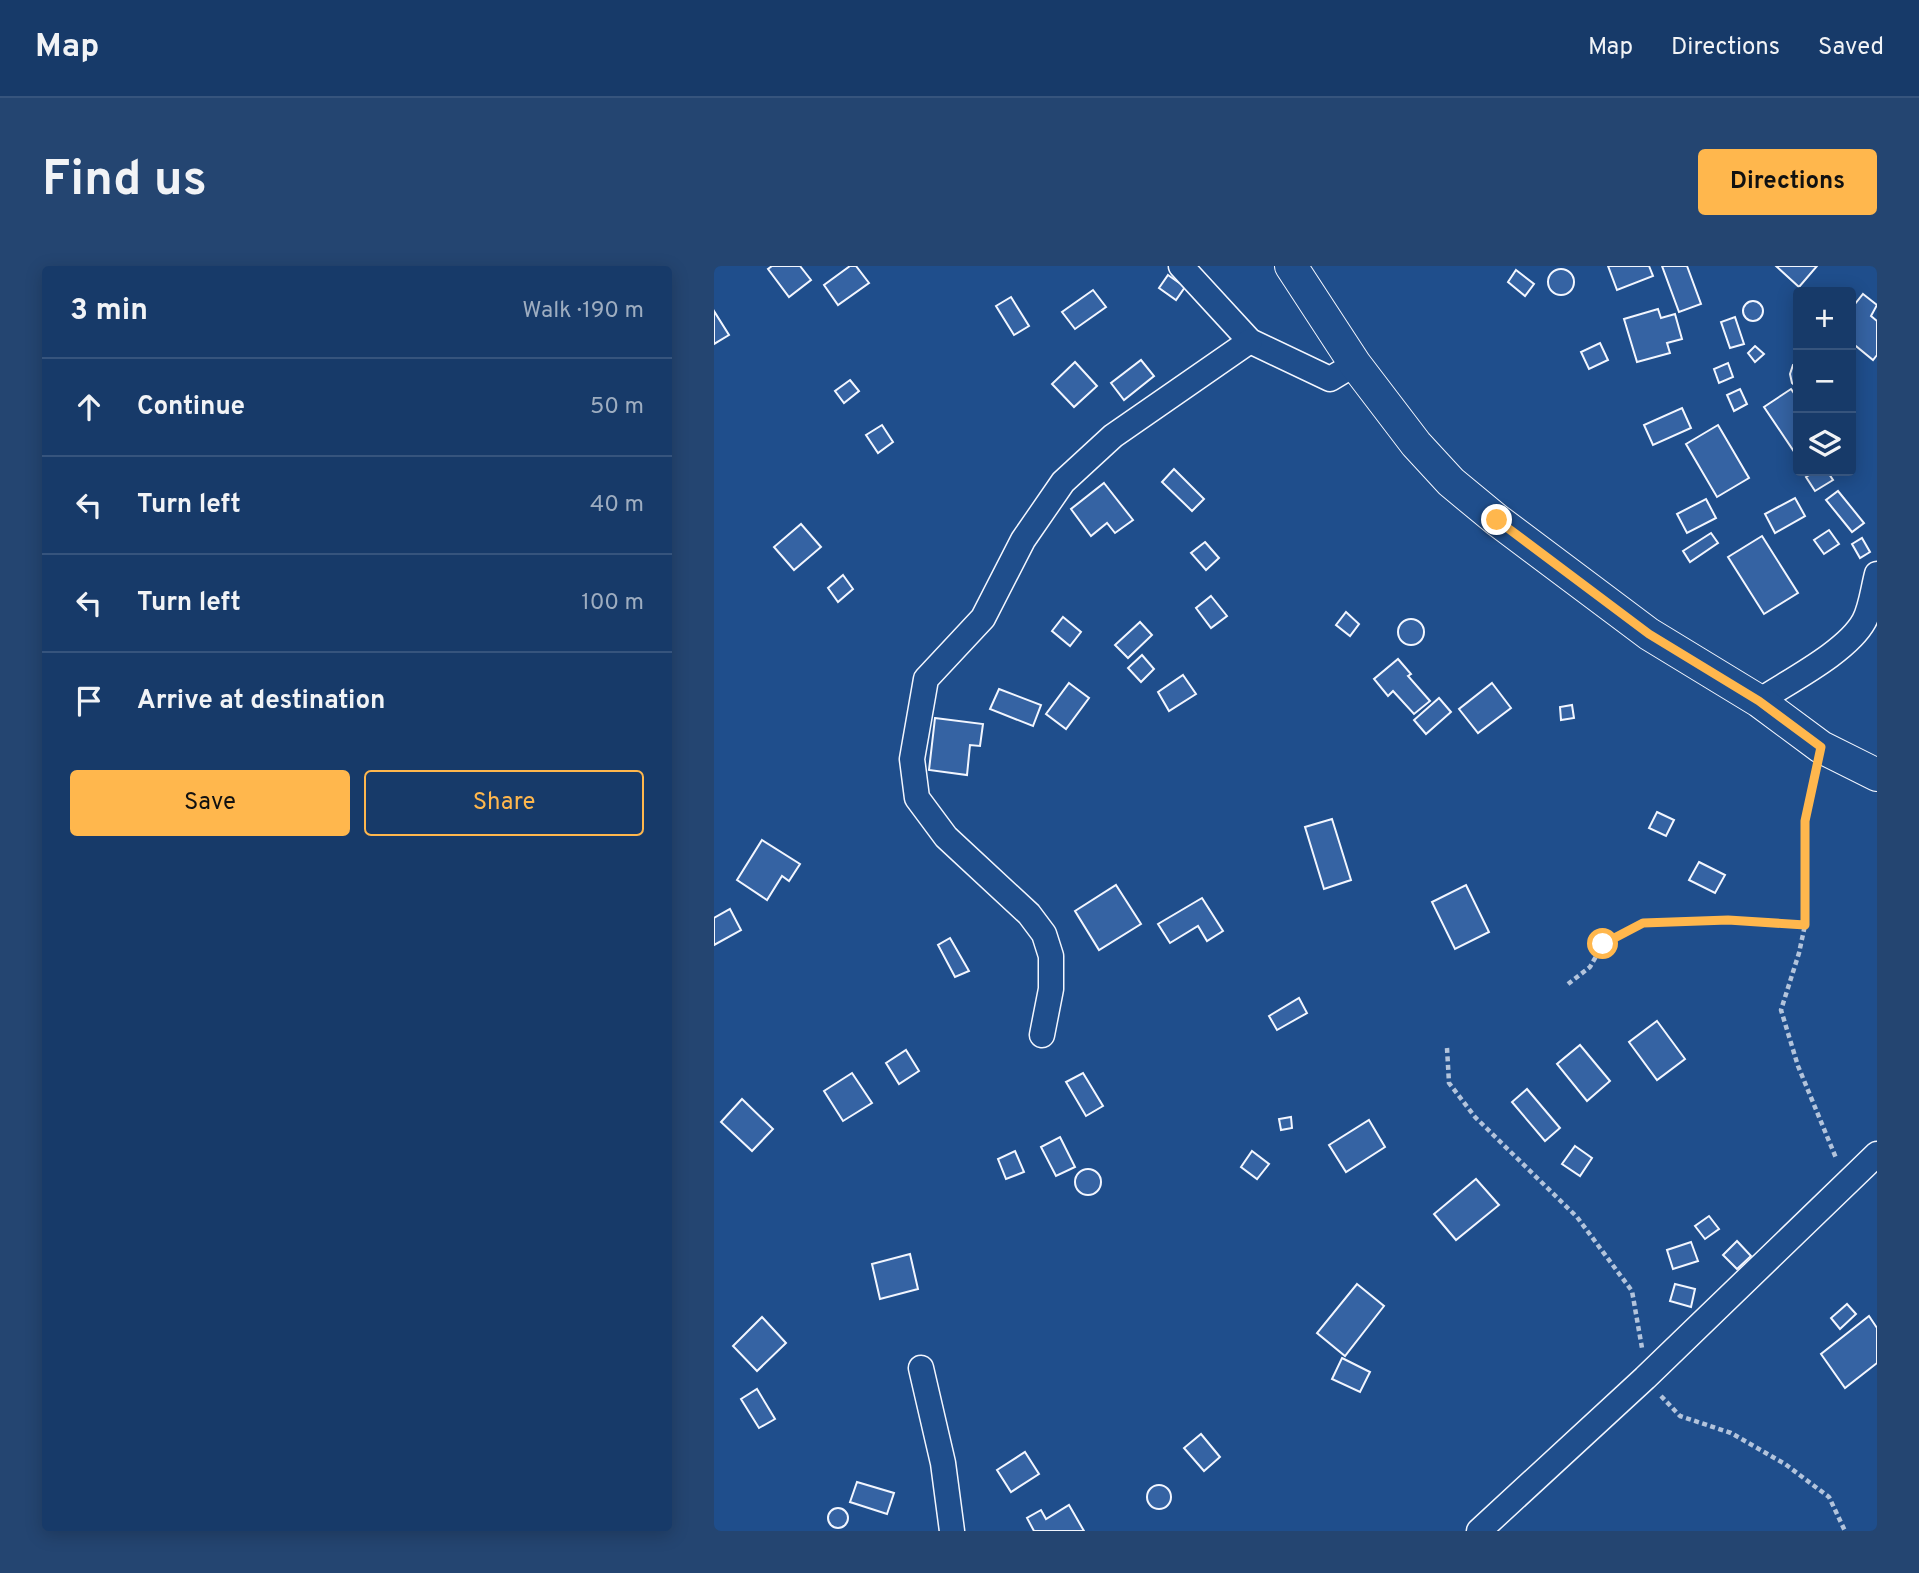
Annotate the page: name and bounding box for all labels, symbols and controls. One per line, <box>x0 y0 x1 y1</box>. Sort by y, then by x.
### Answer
text: Map <box>35 27 99 69</box>
text: Map <box>1588 33 1633 63</box>
text: Directions <box>1671 33 1780 63</box>
text: Saved <box>1818 33 1884 63</box>
button: Directions <box>1698 149 1877 215</box>
text: Find us <box>42 151 207 213</box>
map controls <box>1793 287 1856 476</box>
button: + <box>1793 287 1856 350</box>
text: 3 min <box>70 293 148 330</box>
text: Walk · 190 m <box>522 297 644 326</box>
button: − <box>1793 350 1856 413</box>
icon: ahead <box>70 388 108 426</box>
text: Continue <box>137 391 245 424</box>
text: 50 m <box>590 393 644 422</box>
button: layers <box>1793 413 1856 476</box>
icon: left <box>70 486 108 524</box>
text: Turn left <box>137 489 241 522</box>
text: 40 m <box>590 491 644 520</box>
route end <box>1481 504 1512 535</box>
icon: left <box>70 584 108 622</box>
text: Turn left <box>137 587 241 620</box>
text: 100 m <box>581 589 644 618</box>
icon: arrive <box>70 682 108 720</box>
text: Arrive at destination <box>137 685 385 718</box>
button: Save <box>70 770 350 836</box>
button: Share <box>364 770 644 836</box>
route start <box>1587 928 1618 959</box>

